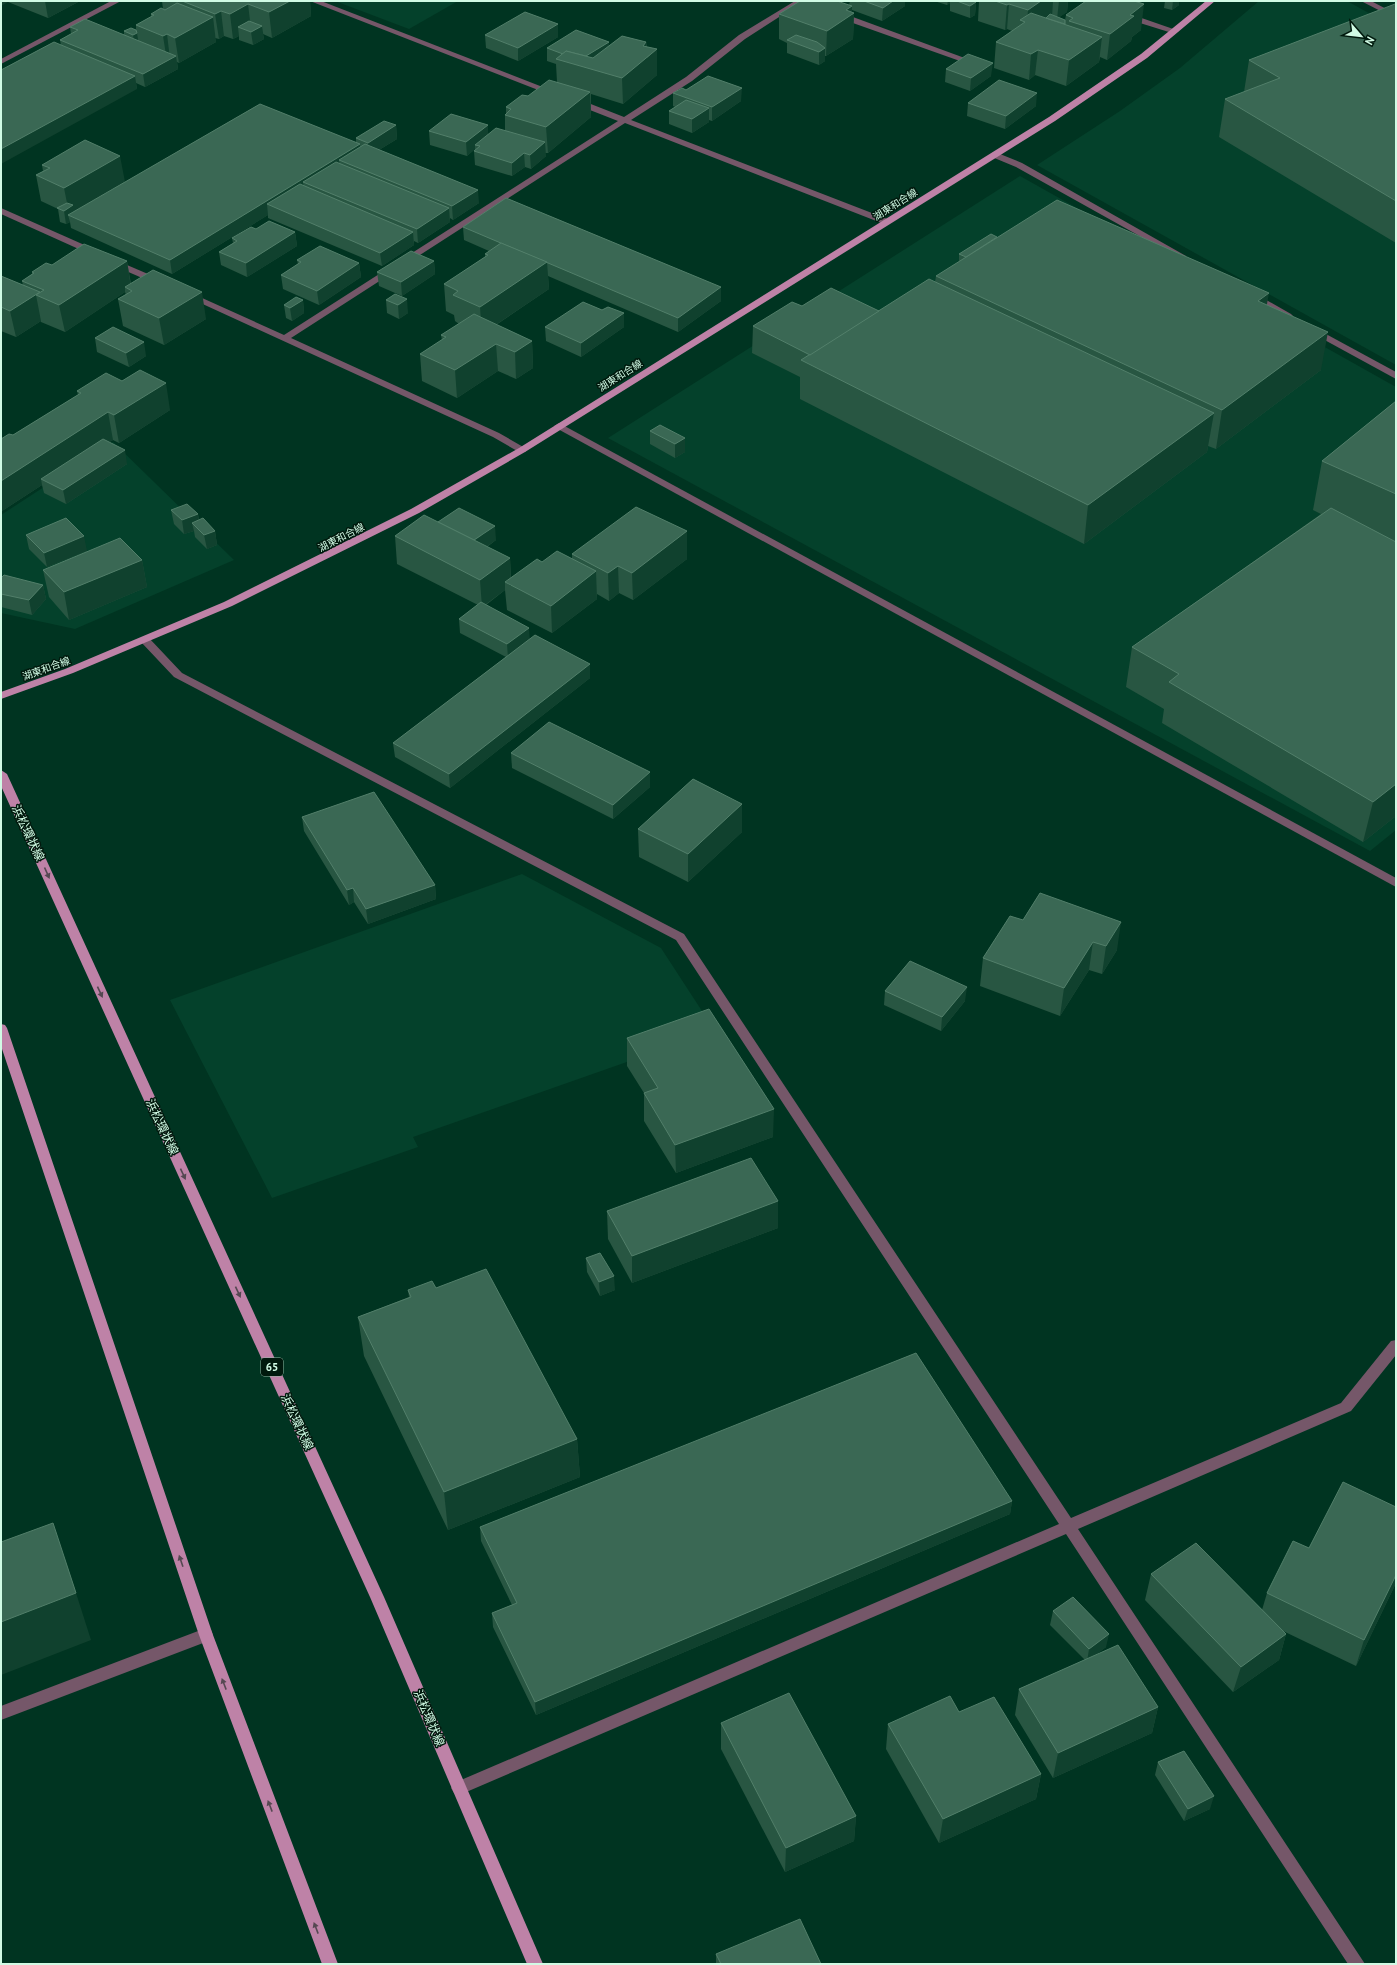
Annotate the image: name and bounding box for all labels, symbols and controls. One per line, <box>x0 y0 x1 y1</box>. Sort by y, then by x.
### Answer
north arrow <box>1341 16 1381 56</box>
text: N <box>1362 34 1378 47</box>
street label: 湖東和合線 <box>871 186 920 223</box>
street label: 湖東和合線 <box>596 357 645 394</box>
street label: 湖東和合線 <box>316 520 366 555</box>
street label: 湖東和合線 <box>20 654 72 683</box>
street label: 浜松環状線 <box>9 802 48 863</box>
one-way arrow <box>44 868 50 880</box>
one-way arrow <box>97 986 103 998</box>
street label: 浜松環状線 <box>143 1096 182 1157</box>
one-way arrow <box>181 1168 187 1180</box>
one-way arrow <box>234 1286 241 1298</box>
road number: 65 <box>261 1358 283 1376</box>
street label: 浜松環状線 <box>278 1391 317 1452</box>
one-way arrow <box>178 1555 184 1567</box>
one-way arrow <box>221 1678 227 1690</box>
street label: 浜松環状線 <box>411 1687 448 1748</box>
one-way arrow <box>267 1799 273 1811</box>
one-way arrow <box>312 1921 318 1933</box>

